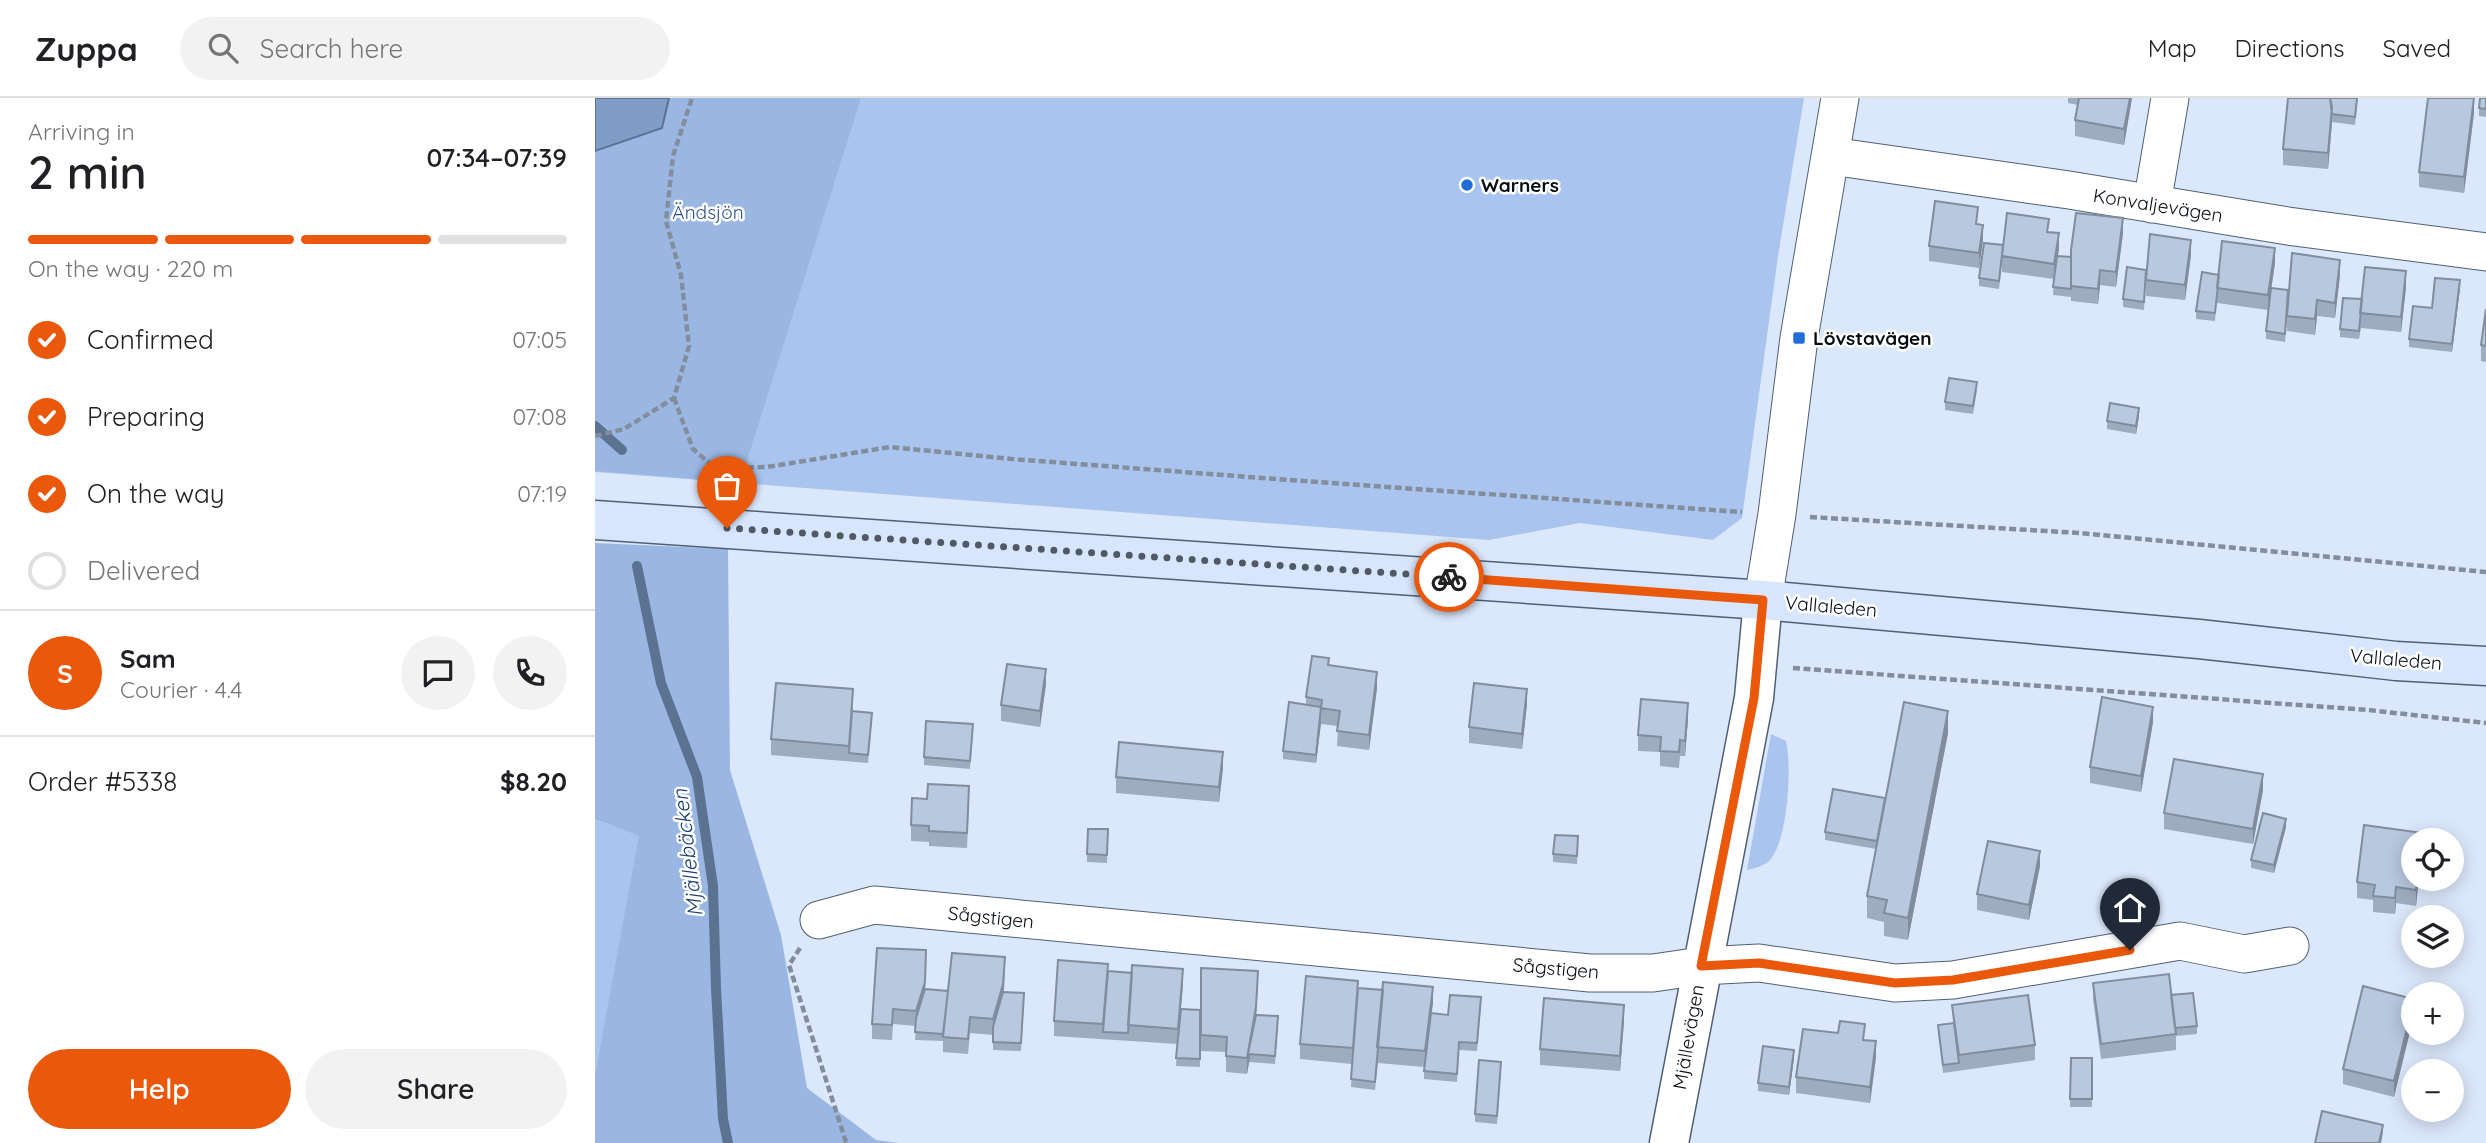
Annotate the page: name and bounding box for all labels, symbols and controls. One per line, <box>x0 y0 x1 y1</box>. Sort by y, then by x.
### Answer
search box <box>180 17 670 80</box>
text: Zuppa <box>35 28 138 69</box>
icon: search <box>204 29 242 67</box>
text: Search here <box>260 32 403 65</box>
text: Map <box>2148 33 2197 63</box>
text: Directions <box>2235 33 2345 63</box>
text: Saved <box>2383 33 2451 63</box>
text: Arriving in <box>28 117 135 146</box>
text: 07:34–07:39 <box>427 141 567 174</box>
text: 2 min <box>28 143 147 201</box>
place label: Warners <box>1481 173 1559 197</box>
marker: Warners <box>1459 177 1475 193</box>
street label: Konvaljevägen <box>2091 183 2225 227</box>
park label: Ändsjön <box>672 200 744 224</box>
text: On the way · 220 m <box>28 254 233 283</box>
icon: check <box>28 321 66 359</box>
text: Confirmed <box>87 323 214 356</box>
text: 07:05 <box>512 325 567 354</box>
place label: Lövstavägen <box>1813 326 1932 350</box>
marker: Lövstavägen <box>1791 330 1807 346</box>
icon: check <box>28 398 66 436</box>
text: Preparing <box>87 400 205 433</box>
text: 07:08 <box>512 402 567 431</box>
pin <box>697 456 757 528</box>
icon: bag <box>708 467 746 505</box>
icon: check <box>28 475 66 513</box>
text: On the way <box>87 477 225 510</box>
text: 07:19 <box>517 479 567 508</box>
courier <box>1414 542 1484 612</box>
text: Delivered <box>87 554 200 587</box>
icon: bike <box>1430 558 1468 596</box>
street label: Vallaleden <box>1784 590 1878 622</box>
button: chat <box>401 636 475 710</box>
button: phone <box>493 636 567 710</box>
text: Sam <box>120 642 176 675</box>
street label: Vallaleden <box>2349 643 2443 675</box>
text: S <box>57 657 73 690</box>
text: Courier · 4.4 <box>120 675 242 704</box>
text: Order #5338 <box>28 765 177 798</box>
text: $8.20 <box>500 765 567 798</box>
water label: Mjällebäcken <box>666 787 708 918</box>
map controls <box>2401 828 2464 1122</box>
button: locate <box>2401 828 2464 891</box>
pin <box>2100 878 2160 950</box>
icon: home <box>2111 889 2149 927</box>
street label: Sågstigen <box>947 901 1035 933</box>
button: layers <box>2401 905 2464 968</box>
street label: Sågstigen <box>1512 952 1600 984</box>
button: + <box>2401 982 2464 1045</box>
street label: Mjällevägen <box>1667 983 1709 1091</box>
button: Help <box>28 1049 291 1129</box>
button: Share <box>305 1049 567 1129</box>
button: − <box>2401 1059 2464 1122</box>

